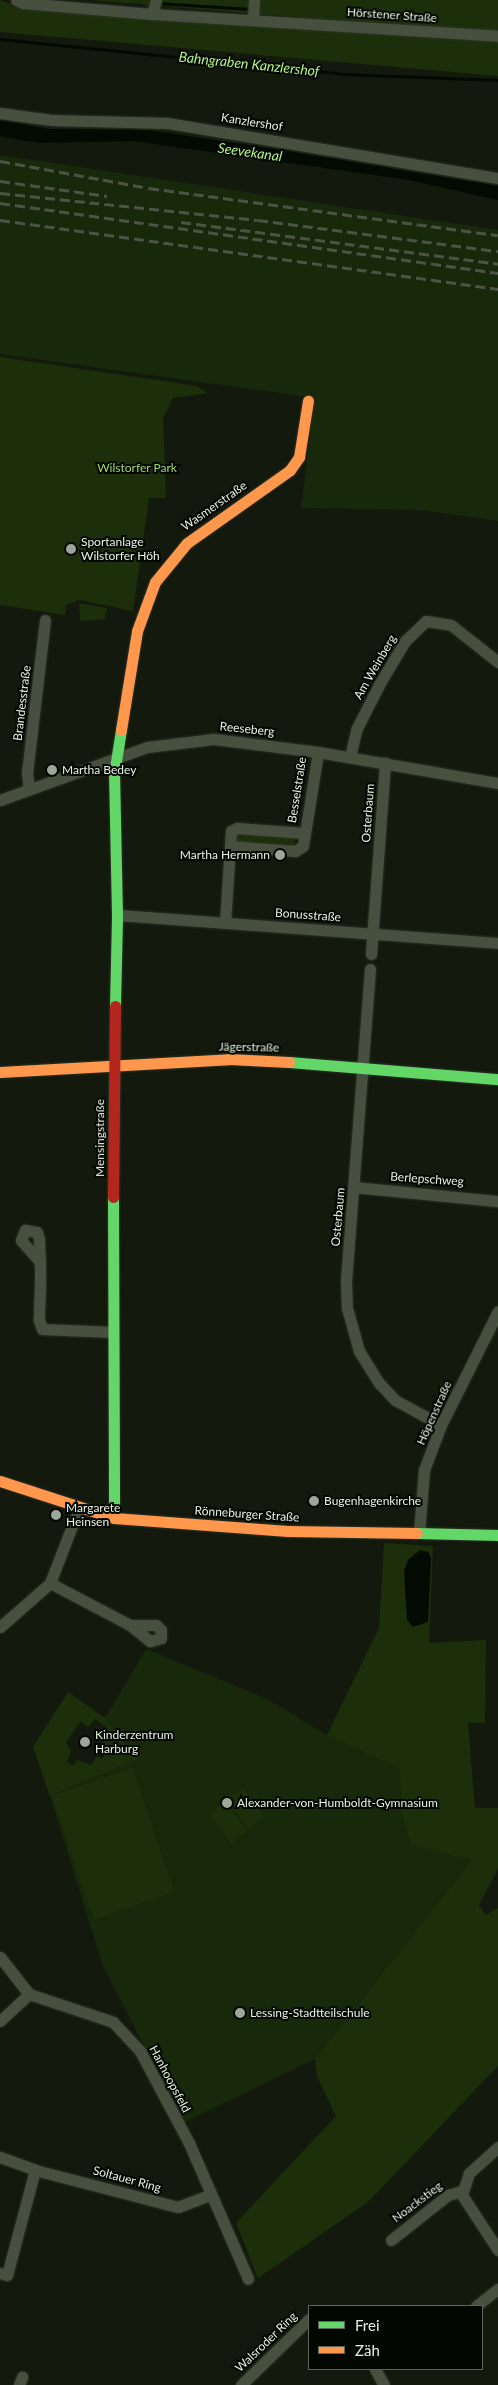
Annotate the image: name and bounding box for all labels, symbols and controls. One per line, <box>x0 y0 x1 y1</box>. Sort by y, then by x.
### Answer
street label: Hörstener Straße <box>346 5 438 25</box>
water label: Bahngraben Kanzlershof <box>178 48 320 80</box>
street label: Kanzlershof <box>220 110 284 134</box>
water label: Seevekanal <box>217 139 283 165</box>
park label: Wilstorfer Park <box>97 461 177 475</box>
street label: Wasmerstraße <box>179 478 249 534</box>
place label: Sportanlage Wilstorfer Höh <box>81 535 160 563</box>
marker: Sportanlage Wilstorfer Höh <box>65 543 77 555</box>
street label: Am Weinberg <box>351 632 399 702</box>
street label: Brandesstraße <box>10 664 34 742</box>
street label: Reeseberg <box>219 719 275 739</box>
street label: Besselstraße <box>285 756 309 824</box>
place label: Martha Bedey <box>62 763 136 777</box>
marker: Martha Bedey <box>46 764 58 776</box>
street label: Osterbaum <box>359 783 377 843</box>
place label: Martha Hermann <box>180 848 270 862</box>
marker: Martha Hermann <box>274 849 286 861</box>
street label: Bonusstraße <box>275 906 341 924</box>
street label: Jägerstraße <box>219 1039 279 1055</box>
street label: Mensingstraße <box>93 1099 107 1177</box>
street label: Berlepschweg <box>390 1169 464 1189</box>
street label: Osterbaum <box>328 1187 348 1247</box>
street label: Höpenstraße <box>413 1379 455 1447</box>
place label: Bugenhagenkirche <box>324 1494 421 1508</box>
marker: Bugenhagenkirche <box>308 1495 320 1507</box>
place label: Margarete Heinsen <box>66 1501 120 1529</box>
street label: Rönneburger Straße <box>194 1503 300 1525</box>
marker: Margarete Heinsen <box>50 1509 62 1521</box>
place label: Kinderzentrum Harburg <box>95 1728 173 1756</box>
marker: Kinderzentrum Harburg <box>79 1736 91 1748</box>
place label: Alexander-von-Humboldt-Gymnasium <box>237 1796 438 1810</box>
marker: Alexander-von-Humboldt-Gymnasium <box>221 1797 233 1809</box>
place label: Lessing-Stadtteilschule <box>250 2006 370 2020</box>
marker: Lessing-Stadtteilschule <box>234 2007 246 2019</box>
street label: Hanhoopsfeld <box>146 2043 194 2115</box>
street label: Soltauer Ring <box>91 2163 163 2195</box>
street label: Noackstieg <box>389 2179 445 2225</box>
legend <box>308 2305 483 2370</box>
street label: Walsroder Ring <box>232 2309 300 2375</box>
text: Frei <box>355 2316 380 2334</box>
text: Zäh <box>355 2341 380 2359</box>

